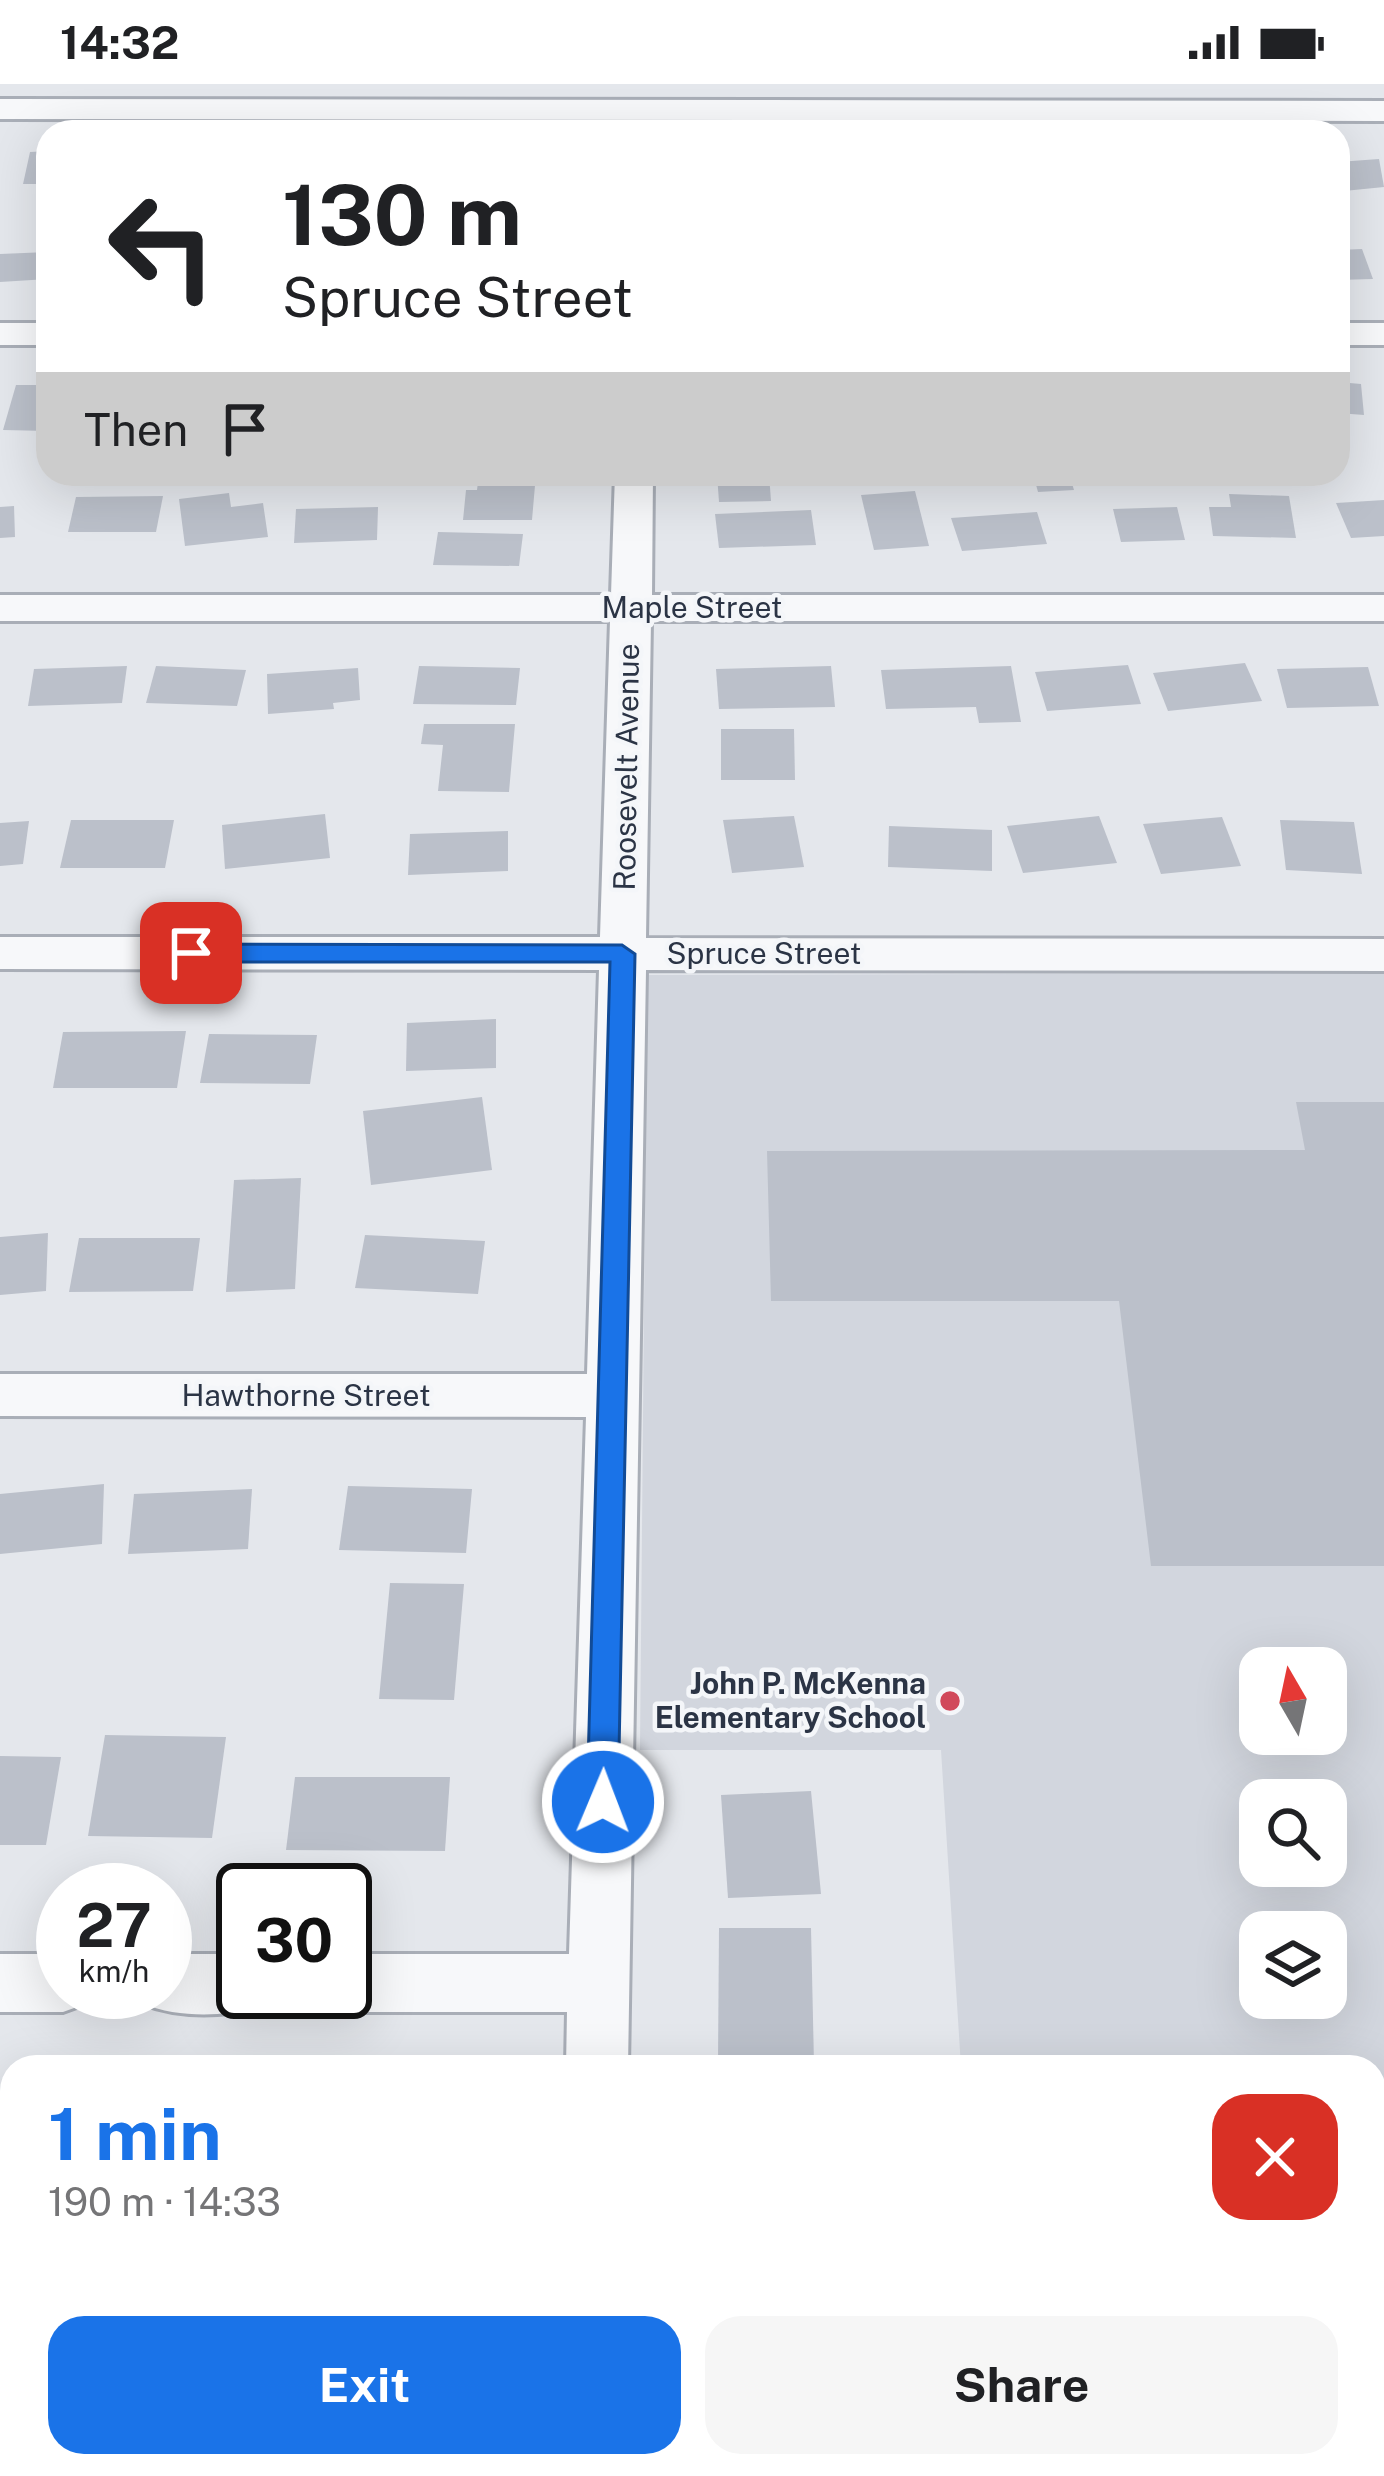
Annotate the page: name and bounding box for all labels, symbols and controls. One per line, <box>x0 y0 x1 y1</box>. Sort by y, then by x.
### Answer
text: 14:32 <box>60 16 179 69</box>
text: 130 m <box>282 165 522 264</box>
icon: left <box>84 168 240 324</box>
text: Spruce Street <box>282 266 633 329</box>
icon: arrive <box>212 396 278 462</box>
text: Then <box>84 403 188 456</box>
street label: Maple Street <box>602 589 782 625</box>
street label: Roosevelt Avenue <box>606 643 646 891</box>
pin <box>140 902 242 1004</box>
icon: arrive <box>158 920 224 986</box>
street label: Spruce Street <box>666 935 862 971</box>
street label: Hawthorne Street <box>181 1377 431 1413</box>
north arrow <box>1239 1647 1347 1755</box>
map controls <box>1239 1647 1347 2019</box>
place label: John P. McKenna Elementary School <box>655 1665 926 1735</box>
marker: John P. McKenna Elementary School <box>937 1688 963 1714</box>
position arrow <box>540 1739 666 1865</box>
button: search <box>1239 1779 1347 1887</box>
speed limit sign: 30 <box>216 1863 372 2019</box>
text: 27 <box>76 1890 152 1961</box>
button: layers <box>1239 1911 1347 2019</box>
text: km/h <box>79 1953 149 1989</box>
text: 1 min <box>48 2092 222 2176</box>
button: close <box>1212 2094 1338 2220</box>
text: 190 m · 14:33 <box>48 2179 281 2225</box>
button: Exit <box>48 2316 681 2454</box>
button: Share <box>705 2316 1338 2454</box>

